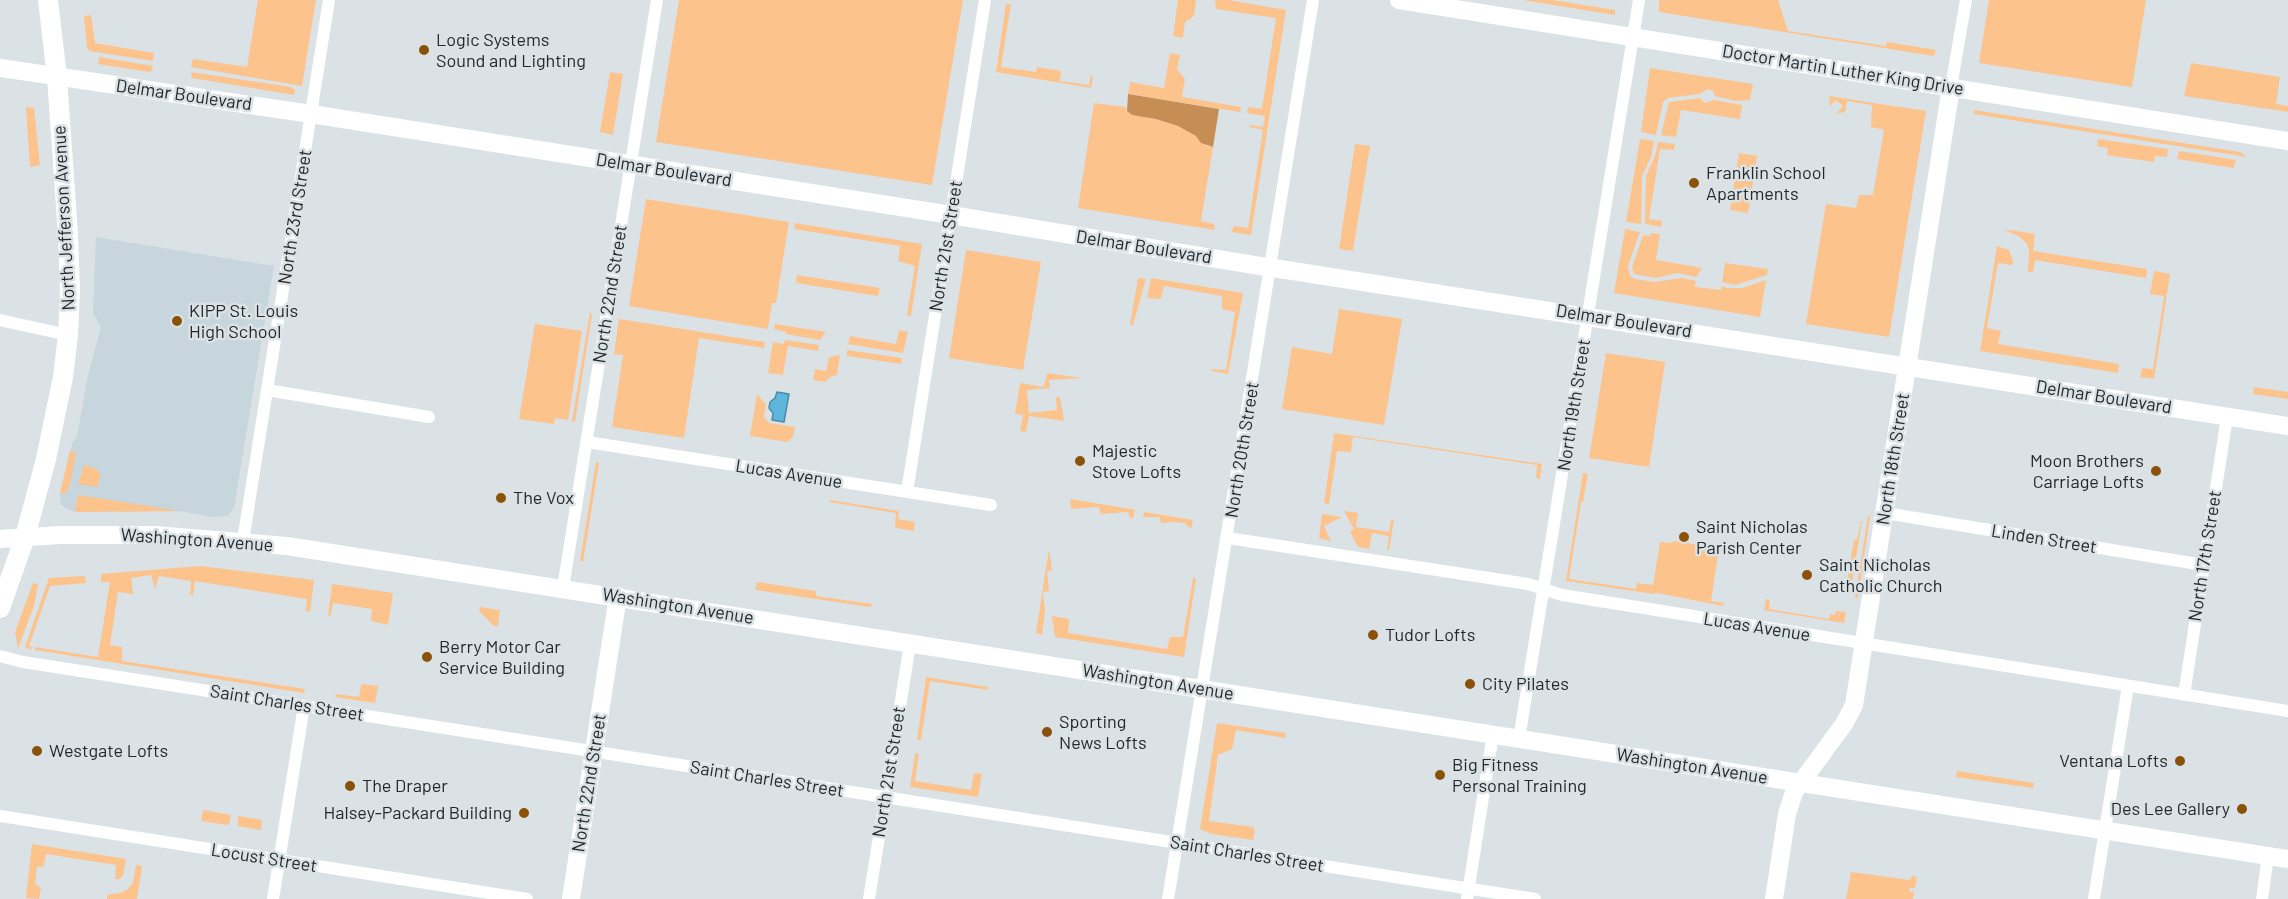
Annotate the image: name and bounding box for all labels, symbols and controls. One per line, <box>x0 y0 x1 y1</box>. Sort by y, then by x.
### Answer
place label: Logic Systems Sound and Lighting <box>436 29 586 72</box>
street label: Doctor Martin Luther King Drive <box>1721 40 1965 100</box>
marker: Logic Systems Sound and Lighting <box>417 43 431 57</box>
street label: Delmar Boulevard <box>115 75 253 115</box>
street label: North Jefferson Avenue <box>48 125 80 311</box>
street label: North 23rd Street <box>274 148 316 286</box>
street label: Delmar Boulevard <box>595 149 733 191</box>
place label: Franklin School Apartments <box>1706 162 1826 204</box>
marker: Franklin School Apartments <box>1687 176 1701 190</box>
street label: North 21st Street <box>925 179 967 313</box>
street label: North 22nd Street <box>588 223 632 365</box>
street label: Delmar Boulevard <box>1075 226 1213 268</box>
place label: KIPP St. Louis High School <box>189 300 298 342</box>
street label: Delmar Boulevard <box>1555 300 1693 342</box>
marker: KIPP St. Louis High School <box>170 314 184 328</box>
street label: North 19th Street <box>1553 337 1595 473</box>
street label: Delmar Boulevard <box>2035 376 2173 418</box>
street label: North 20th Street <box>1221 380 1263 520</box>
street label: North 18th Street <box>1872 391 1914 527</box>
place label: Majestic Stove Lofts <box>1092 440 1181 482</box>
place label: Moon Brothers Carriage Lofts <box>2030 450 2144 492</box>
marker: Majestic Stove Lofts <box>1073 454 1087 468</box>
street label: Lucas Avenue <box>734 455 844 493</box>
marker: Moon Brothers Carriage Lofts <box>2149 464 2163 478</box>
place label: The Vox <box>513 487 574 509</box>
street label: North 17th Street <box>2184 489 2226 623</box>
marker: The Vox <box>494 491 508 505</box>
place label: Saint Nicholas Parish Center <box>1696 516 1808 558</box>
street label: Linden Street <box>1990 520 2098 558</box>
street label: Washington Avenue <box>120 524 274 556</box>
marker: Saint Nicholas Parish Center <box>1677 530 1691 544</box>
place label: Saint Nicholas Catholic Church <box>1819 554 1942 596</box>
marker: Saint Nicholas Catholic Church <box>1800 568 1814 582</box>
street label: Washington Avenue <box>601 583 755 629</box>
street label: Lucas Avenue <box>1702 608 1812 646</box>
place label: Tudor Lofts <box>1385 624 1475 646</box>
marker: Tudor Lofts <box>1366 628 1380 642</box>
place label: Berry Motor Car Service Building <box>439 636 565 678</box>
marker: Berry Motor Car Service Building <box>420 650 434 664</box>
street label: Washington Avenue <box>1081 659 1235 705</box>
place label: City Pilates <box>1482 673 1569 695</box>
marker: City Pilates <box>1463 677 1477 691</box>
street label: Saint Charles Street <box>209 680 365 726</box>
street label: North 21st Street <box>868 705 910 839</box>
place label: Sporting News Lofts <box>1059 711 1147 754</box>
street label: North 22nd Street <box>567 712 611 854</box>
marker: Sporting News Lofts <box>1040 725 1054 739</box>
place label: Westgate Lofts <box>49 740 168 762</box>
street label: Washington Avenue <box>1615 743 1769 789</box>
marker: Westgate Lofts <box>30 744 44 758</box>
place label: Ventana Lofts <box>2059 750 2168 772</box>
place label: Big Fitness Personal Training <box>1452 754 1587 796</box>
marker: Ventana Lofts <box>2173 754 2187 768</box>
street label: Saint Charles Street <box>689 756 845 802</box>
marker: Big Fitness Personal Training <box>1433 768 1447 782</box>
place label: The Draper <box>362 775 448 797</box>
marker: The Draper <box>343 779 357 793</box>
place label: Des Lee Gallery <box>2111 798 2230 820</box>
place label: Halsey-Packard Building <box>324 802 512 824</box>
marker: Des Lee Gallery <box>2235 802 2249 816</box>
marker: Halsey-Packard Building <box>517 806 531 820</box>
street label: Saint Charles Street <box>1169 831 1325 877</box>
street label: Locust Street <box>209 839 319 877</box>

